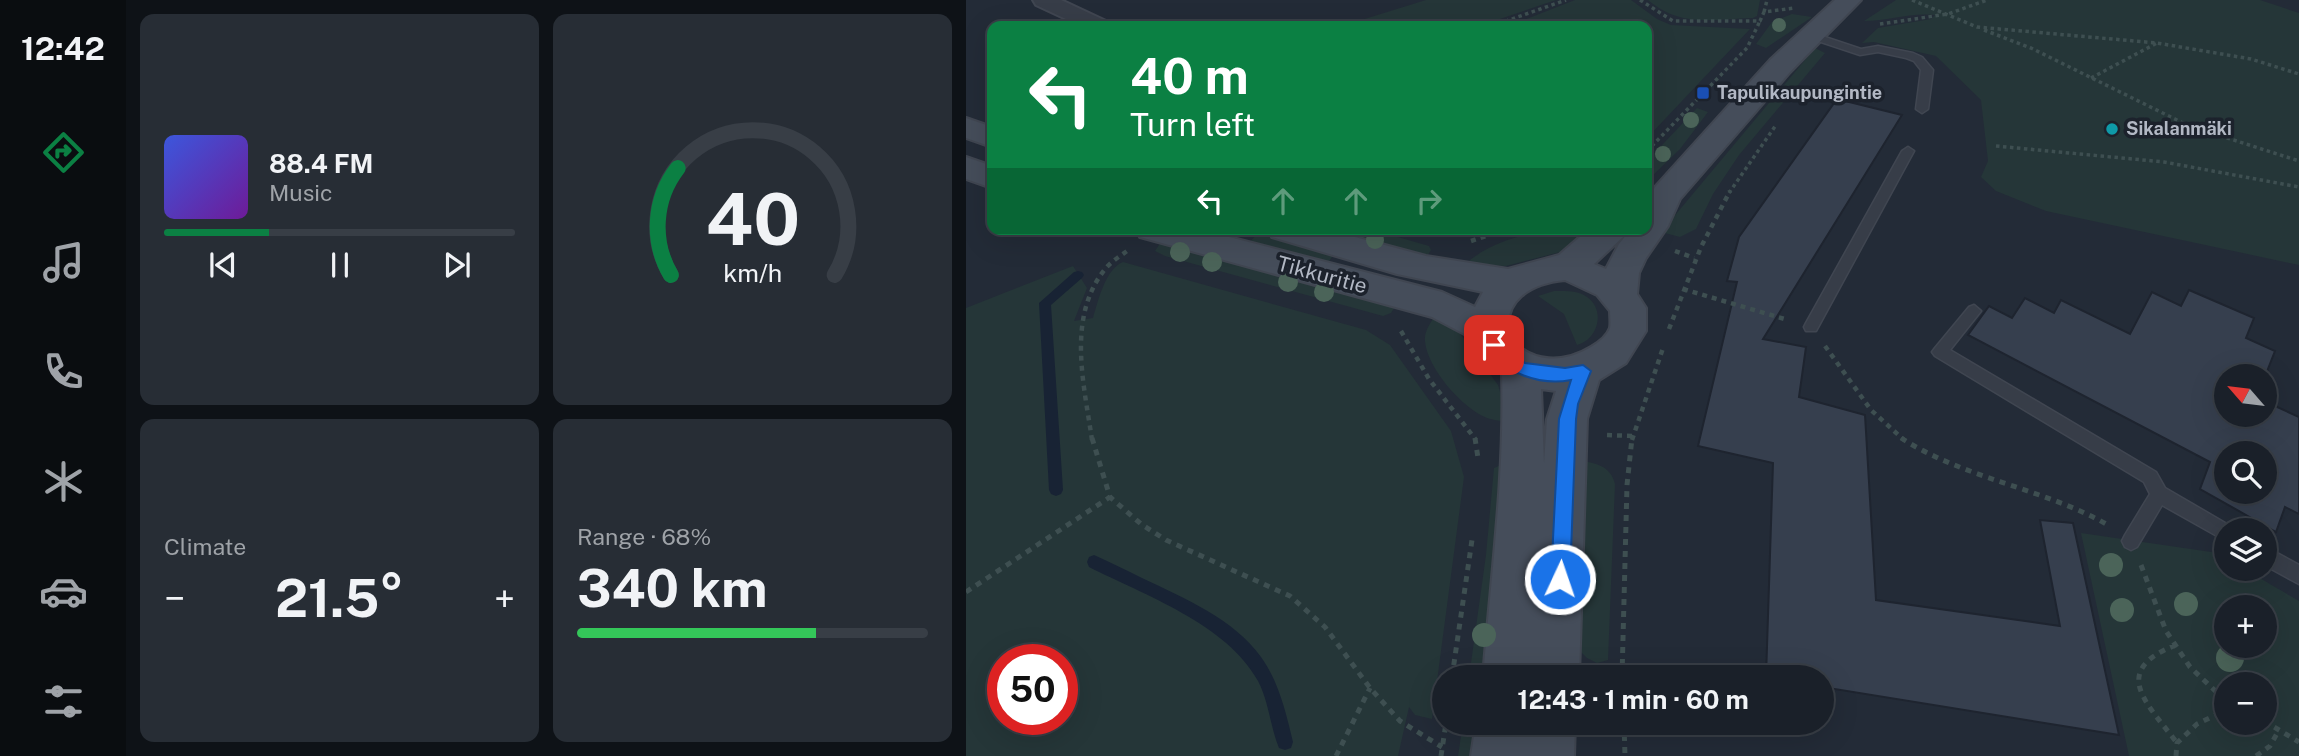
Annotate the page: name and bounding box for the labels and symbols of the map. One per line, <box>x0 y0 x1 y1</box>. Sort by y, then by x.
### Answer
place label: Tapulikaupungintie <box>1717 82 1882 103</box>
marker: Tapulikaupungintie <box>1695 85 1711 101</box>
place label: Sikalanmäki <box>2126 118 2232 139</box>
marker: Sikalanmäki <box>2104 121 2120 137</box>
street label: Tikkuritie <box>1274 251 1370 299</box>
pin <box>1464 315 1524 375</box>
north arrow <box>2214 364 2277 427</box>
position arrow <box>1523 542 1597 616</box>
speed limit sign: 50 <box>987 644 1078 735</box>

